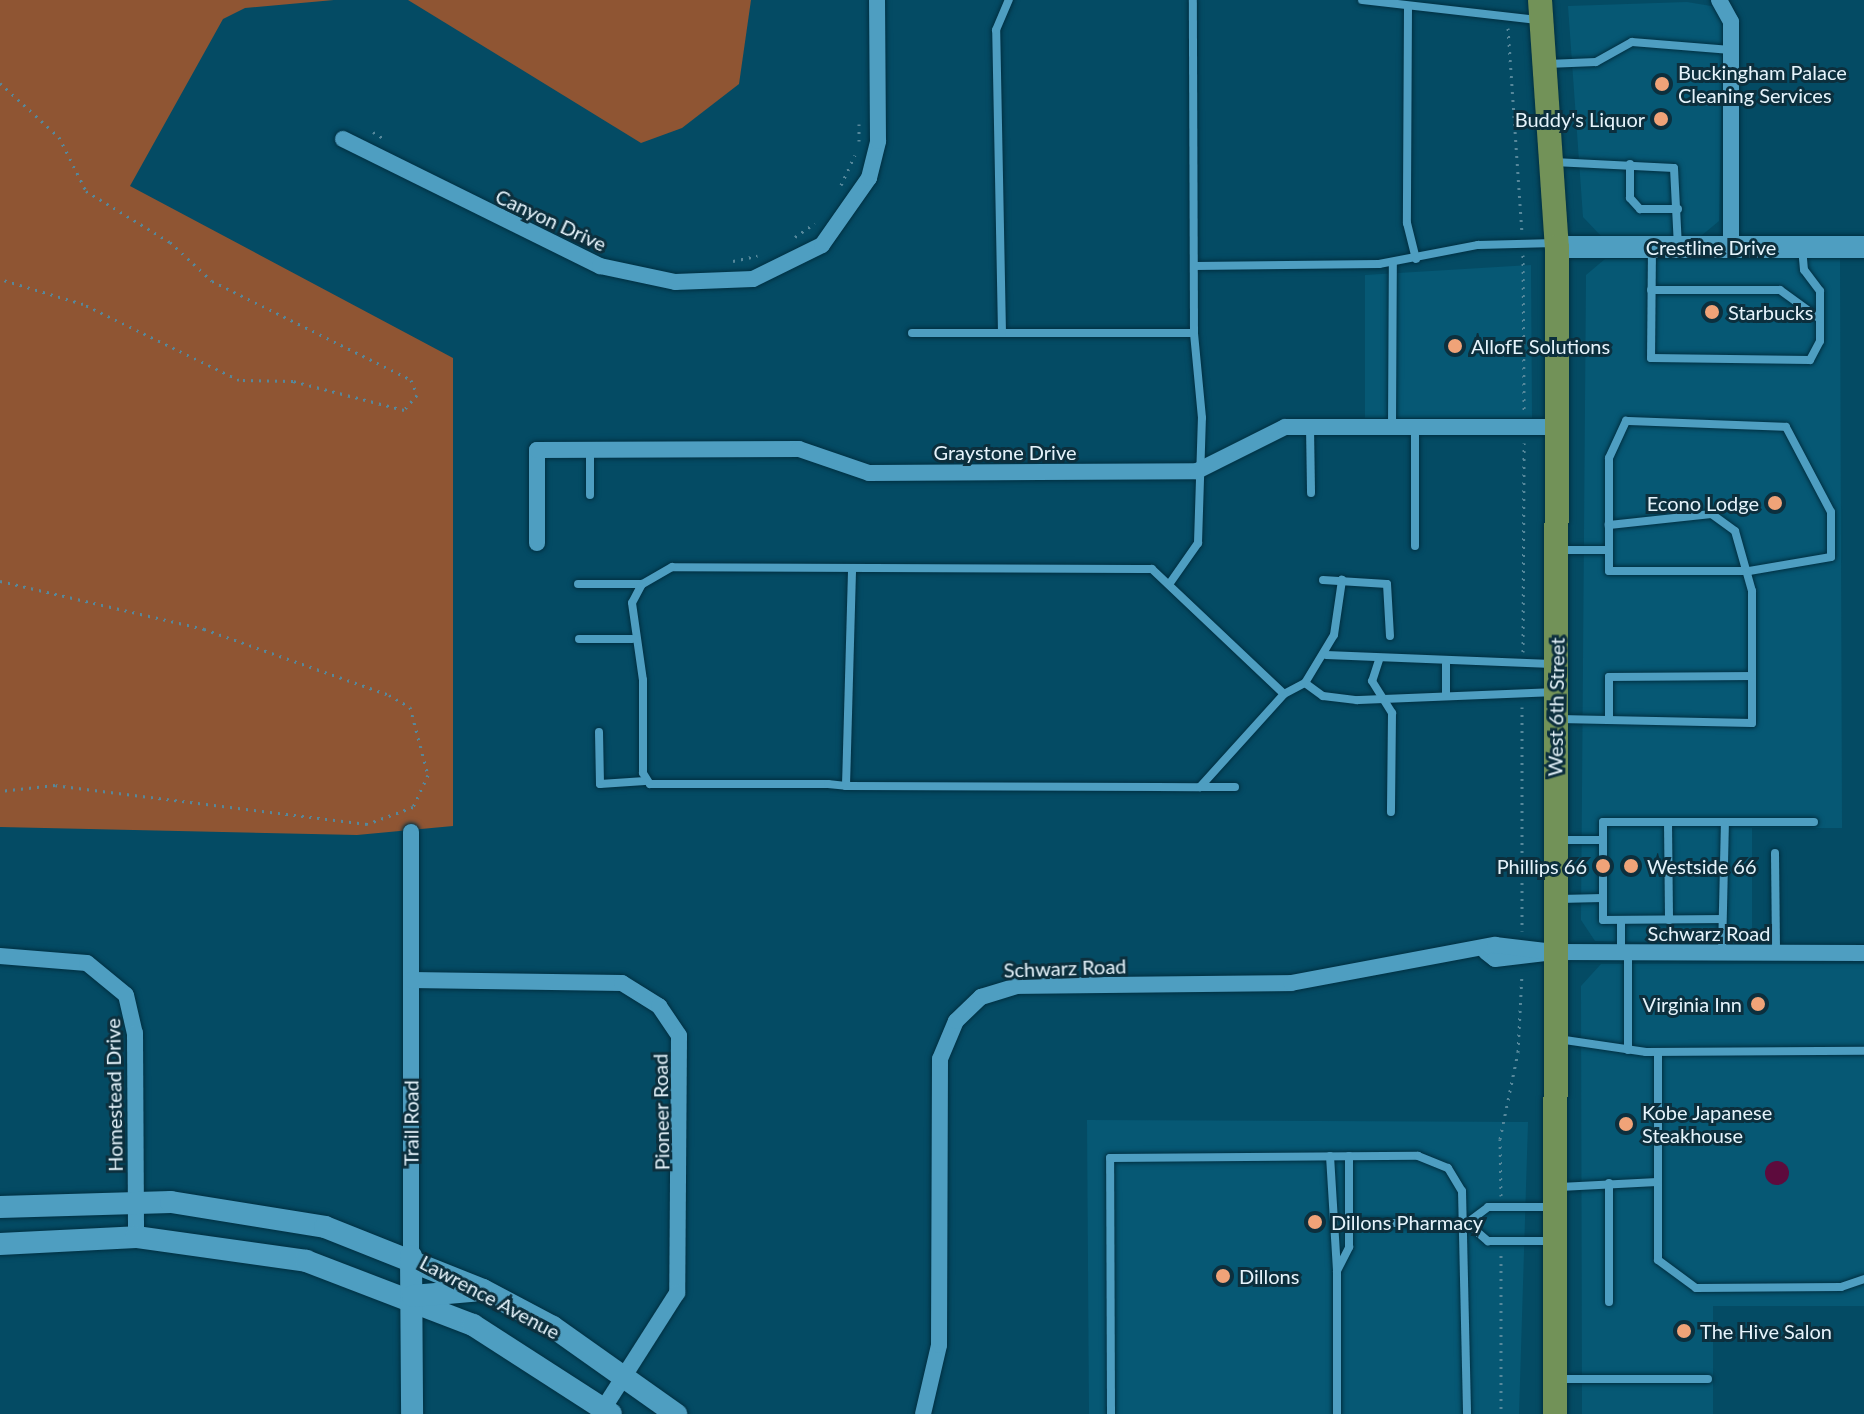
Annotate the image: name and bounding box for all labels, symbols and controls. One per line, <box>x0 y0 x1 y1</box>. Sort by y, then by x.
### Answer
place label: Buckingham Palace Cleaning Services <box>1678 60 1847 107</box>
marker: Buckingham Palace Cleaning Services <box>1653 75 1671 93</box>
place label: Buddy's Liquor <box>1515 107 1645 131</box>
marker: Buddy's Liquor <box>1652 110 1670 128</box>
street label: Canyon Drive <box>492 184 610 256</box>
street label: Crestline Drive <box>1646 235 1776 259</box>
place label: Starbucks <box>1728 300 1814 324</box>
marker: Starbucks <box>1703 303 1721 321</box>
place label: AllofE Solutions <box>1471 334 1610 358</box>
marker: AllofE Solutions <box>1446 337 1464 355</box>
street label: Graystone Drive <box>933 440 1077 464</box>
place label: Econo Lodge <box>1647 491 1759 515</box>
marker: Econo Lodge <box>1766 494 1784 512</box>
street label: West 6th Street <box>1543 637 1569 777</box>
place label: Phillips 66 <box>1497 854 1587 878</box>
place label: Westside 66 <box>1647 854 1757 878</box>
marker: Phillips 66 <box>1594 857 1612 875</box>
marker: Westside 66 <box>1622 857 1640 875</box>
street label: Schwarz Road <box>1648 921 1770 945</box>
street label: Schwarz Road <box>1003 954 1127 982</box>
place label: Virginia Inn <box>1643 992 1742 1016</box>
marker: Virginia Inn <box>1749 995 1767 1013</box>
street label: Homestead Drive <box>101 1018 127 1172</box>
street label: Pioneer Road <box>648 1053 674 1171</box>
street label: Trail Road <box>399 1080 423 1166</box>
place label: Kobe Japanese Steakhouse <box>1642 1100 1773 1147</box>
marker: Kobe Japanese Steakhouse <box>1617 1115 1635 1133</box>
place label: Dillons Pharmacy <box>1331 1210 1483 1234</box>
marker: Dillons Pharmacy <box>1306 1213 1324 1231</box>
street label: Lawrence Avenue <box>416 1250 564 1344</box>
place label: Dillons <box>1239 1264 1299 1288</box>
marker: Dillons <box>1214 1267 1232 1285</box>
place label: The Hive Salon <box>1700 1319 1832 1343</box>
marker: The Hive Salon <box>1675 1322 1693 1340</box>

